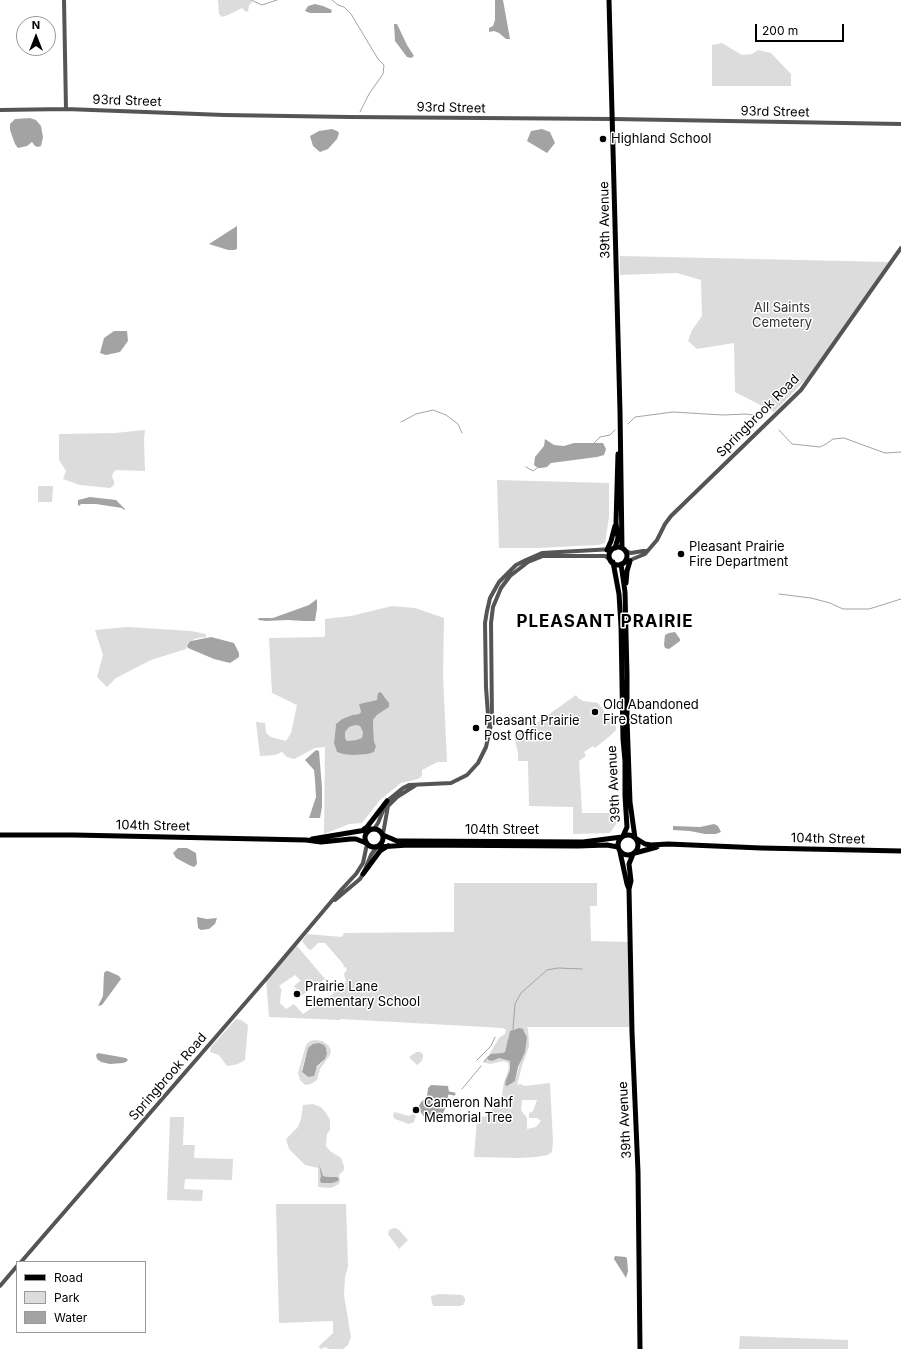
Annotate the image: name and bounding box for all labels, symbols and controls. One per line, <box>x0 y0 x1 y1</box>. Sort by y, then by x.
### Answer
north arrow <box>16 16 56 56</box>
scale bar <box>757 16 846 42</box>
text: N <box>32 18 40 32</box>
text: 200 m <box>762 23 798 38</box>
street label: 93rd Street <box>92 92 162 110</box>
street label: 93rd Street <box>416 100 486 116</box>
street label: 93rd Street <box>740 104 810 120</box>
place label: Highland School <box>611 131 711 147</box>
marker: Highland School <box>598 134 608 144</box>
street label: 39th Avenue <box>597 181 613 259</box>
park label: All Saints Cemetery <box>752 300 812 331</box>
street label: Springbrook Road <box>713 371 803 461</box>
place label: Pleasant Prairie Fire Department <box>689 539 788 570</box>
marker: Pleasant Prairie Fire Department <box>676 549 686 559</box>
district label: PLEASANT PRAIRIE <box>516 612 694 632</box>
place label: Old Abandoned Fire Station <box>603 697 699 728</box>
marker: Old Abandoned Fire Station <box>590 707 600 717</box>
place label: Pleasant Prairie Post Office <box>484 713 580 744</box>
marker: Pleasant Prairie Post Office <box>471 723 481 733</box>
street label: 39th Avenue <box>604 745 624 823</box>
street label: 104th Street <box>116 818 190 834</box>
street label: 104th Street <box>465 822 539 838</box>
street label: 104th Street <box>791 831 865 847</box>
place label: Prairie Lane Elementary School <box>305 979 420 1010</box>
marker: Prairie Lane Elementary School <box>292 989 302 999</box>
street label: Springbrook Road <box>126 1030 210 1124</box>
street label: 39th Avenue <box>615 1081 635 1159</box>
place label: Cameron Nahf Memorial Tree <box>424 1095 513 1126</box>
marker: Cameron Nahf Memorial Tree <box>411 1105 421 1115</box>
legend <box>16 1261 146 1333</box>
text: Road <box>54 1270 83 1285</box>
text: Park <box>54 1290 80 1305</box>
text: Water <box>54 1310 87 1325</box>

